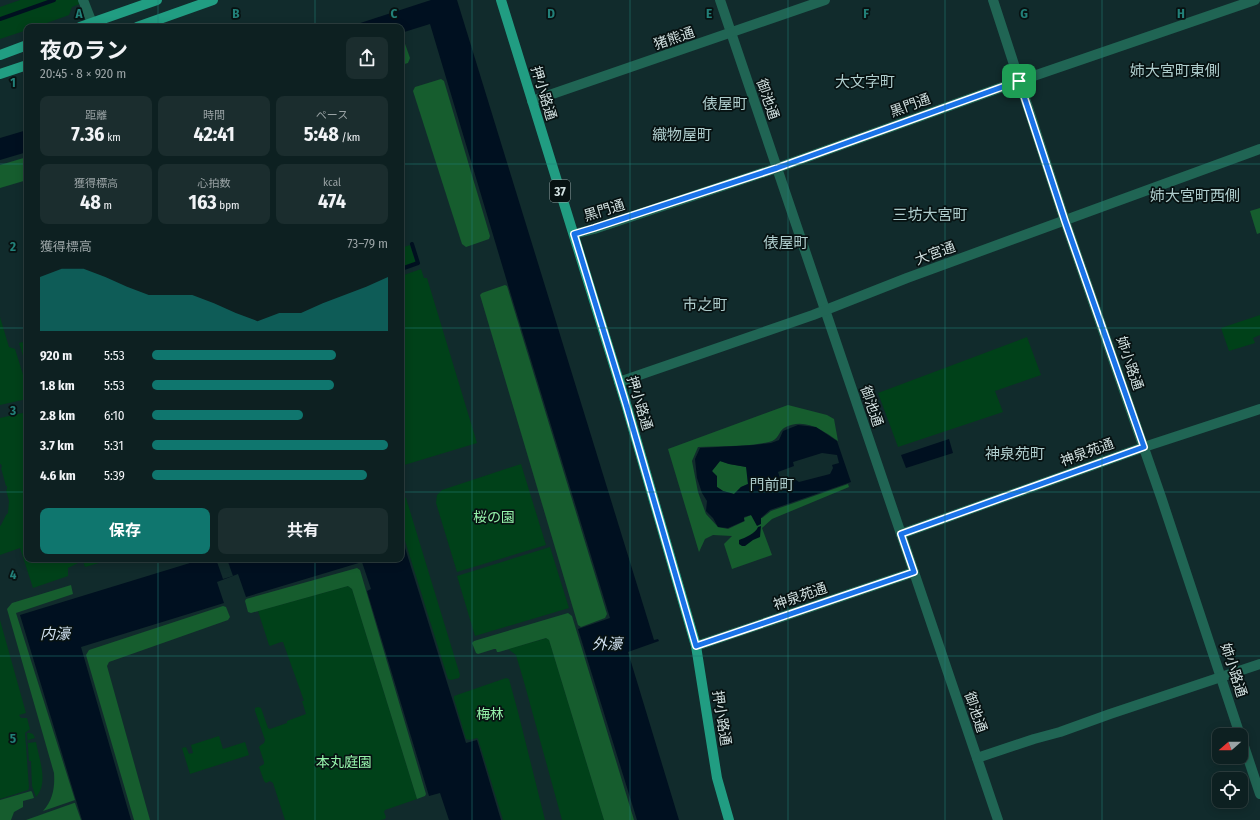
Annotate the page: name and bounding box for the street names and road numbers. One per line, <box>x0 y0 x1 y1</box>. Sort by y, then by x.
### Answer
street label: 猪熊通 <box>652 24 697 53</box>
street label: 押小路通 <box>527 64 560 122</box>
street label: 御池通 <box>753 77 782 122</box>
street label: 黒門通 <box>888 90 933 121</box>
road number: 37 <box>550 180 570 202</box>
street label: 黒門通 <box>582 196 627 225</box>
street label: 大宮通 <box>913 238 958 269</box>
street label: 姉小路通 <box>1112 334 1147 392</box>
street label: 押小路通 <box>623 374 656 432</box>
street label: 御池通 <box>857 384 886 429</box>
street label: 神泉苑通 <box>1058 435 1116 470</box>
street label: 神泉苑通 <box>771 579 829 614</box>
street label: 姉小路通 <box>1217 641 1250 699</box>
street label: 押小路通 <box>709 689 734 747</box>
street label: 御池通 <box>961 690 990 735</box>

